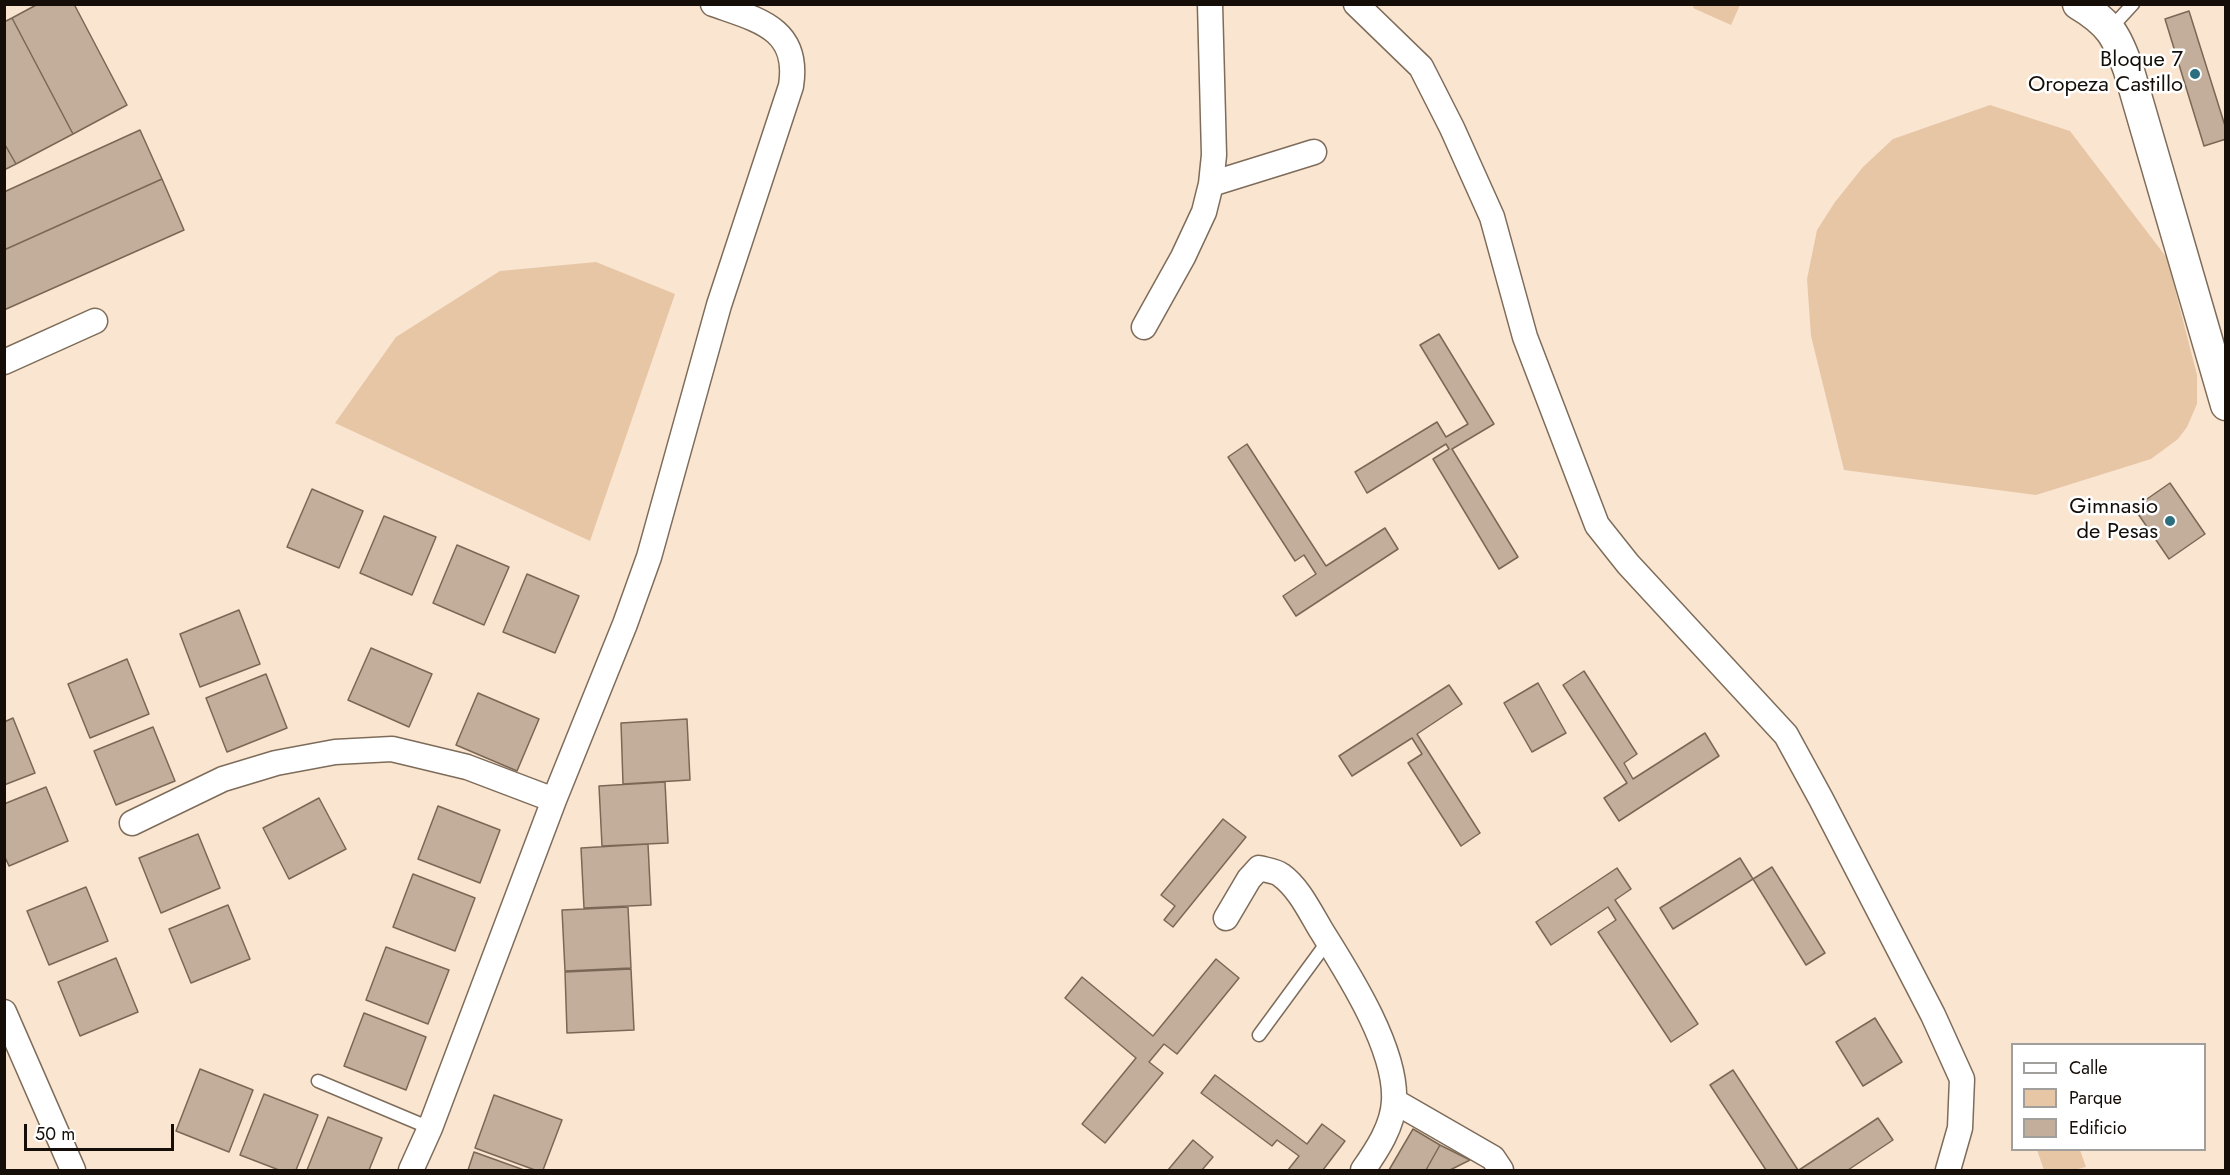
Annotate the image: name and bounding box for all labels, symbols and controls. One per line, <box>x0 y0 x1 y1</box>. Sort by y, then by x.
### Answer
place label: Bloque 7 Oropeza Castillo <box>2028 48 2183 100</box>
marker: Bloque 7 Oropeza Castillo <box>2188 67 2202 81</box>
place label: Gimnasio de Pesas <box>2069 495 2158 546</box>
marker: Gimnasio de Pesas <box>2163 514 2177 528</box>
legend <box>2011 1043 2206 1151</box>
text: Calle <box>2069 1055 2108 1081</box>
text: Parque <box>2069 1085 2122 1111</box>
scale bar <box>27 1112 177 1150</box>
text: Edificio <box>2069 1115 2127 1141</box>
text: 50 m <box>35 1121 75 1147</box>

